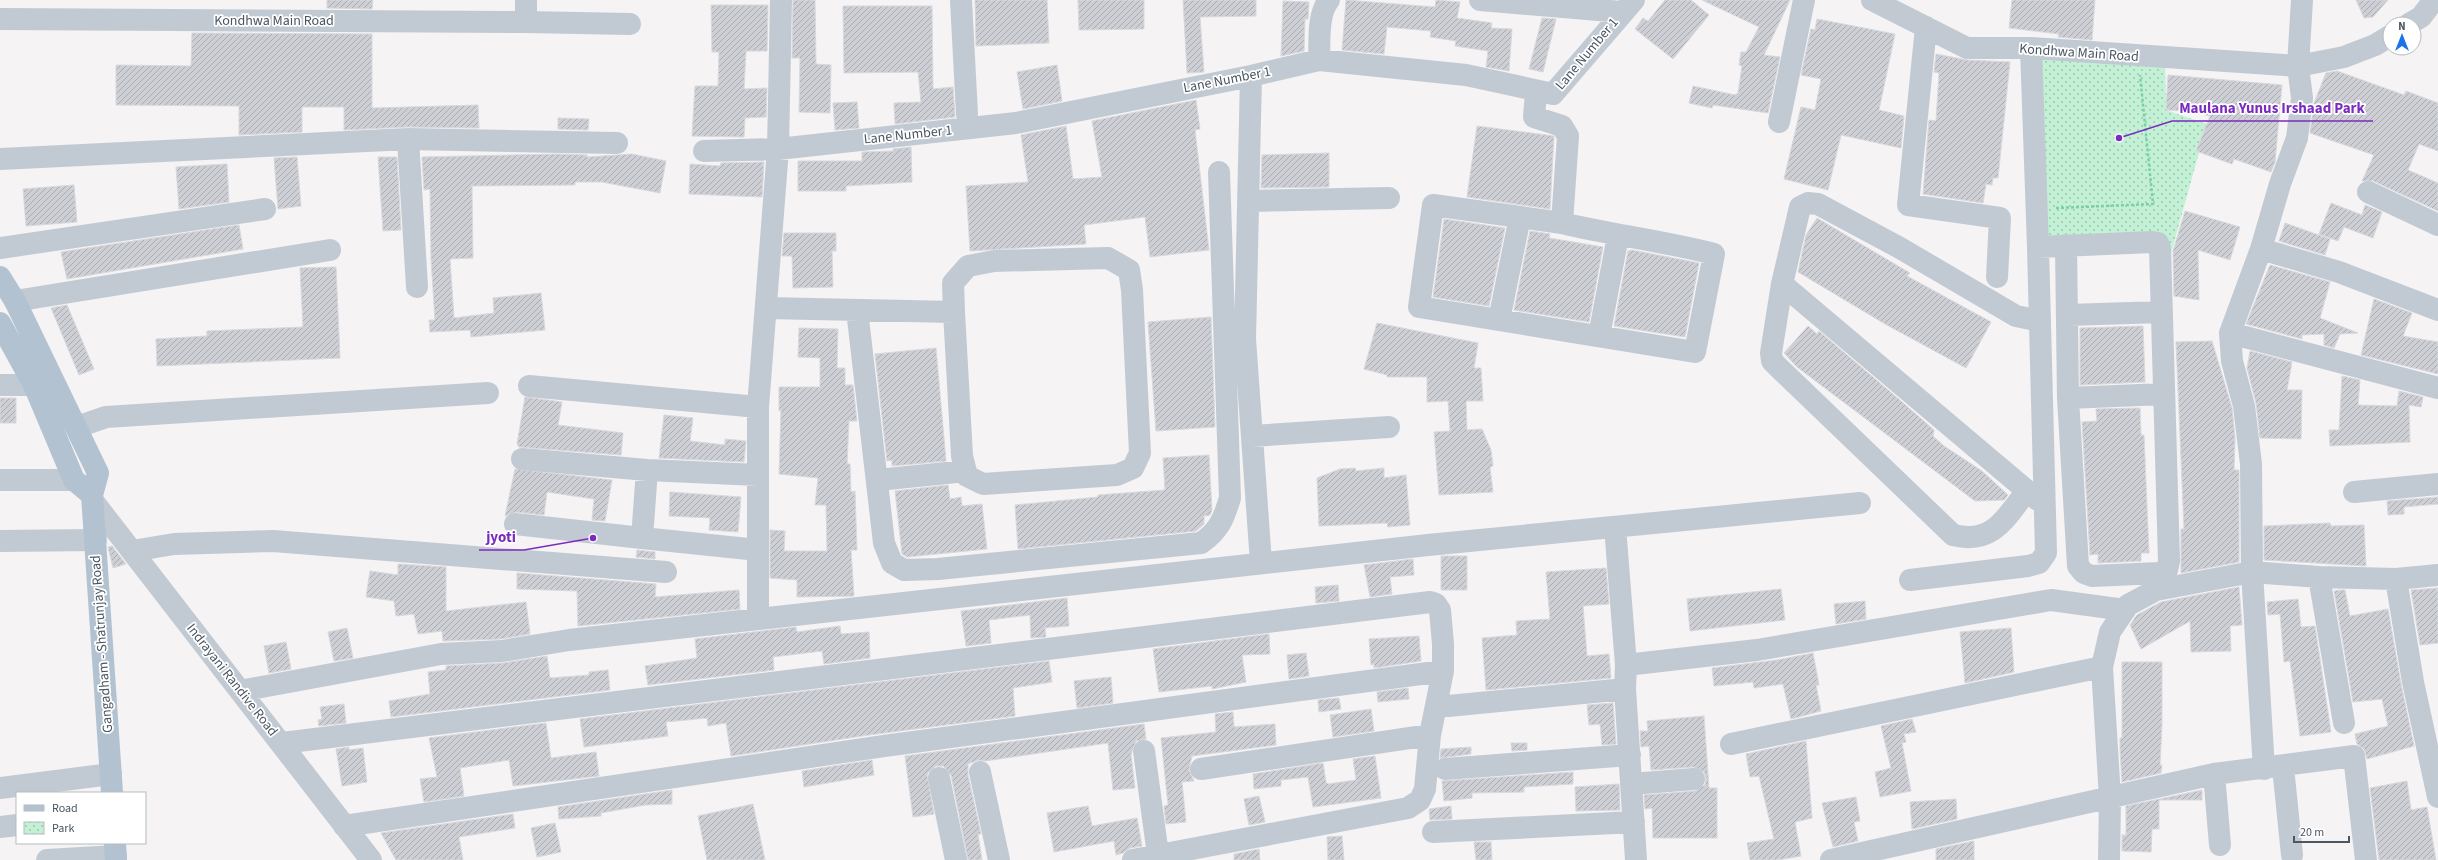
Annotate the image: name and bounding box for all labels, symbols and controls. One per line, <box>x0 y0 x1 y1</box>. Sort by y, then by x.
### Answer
street label: Kondhwa Main Road <box>214 11 334 31</box>
street label: Lane Number 1 <box>1551 14 1623 94</box>
north arrow <box>2382 16 2422 56</box>
text: N <box>2398 19 2406 34</box>
street label: Kondhwa Main Road <box>2019 39 2139 67</box>
street label: Lane Number 1 <box>1181 62 1273 98</box>
callout: Maulana Yunus Irshaad Park <box>2172 94 2373 121</box>
text: Maulana Yunus Irshaad Park <box>2179 98 2366 119</box>
street label: Lane Number 1 <box>863 120 953 150</box>
callout: jyoti <box>479 523 524 550</box>
text: jyoti <box>485 527 516 548</box>
street label: Gangadham - Shatrunjay Road <box>86 555 118 733</box>
street label: Indrayani Randive Road <box>182 619 282 741</box>
legend <box>16 792 146 844</box>
text: Road <box>52 800 78 817</box>
scale bar <box>2294 818 2349 844</box>
text: Park <box>52 820 74 837</box>
text: 20 m <box>2300 824 2324 841</box>

